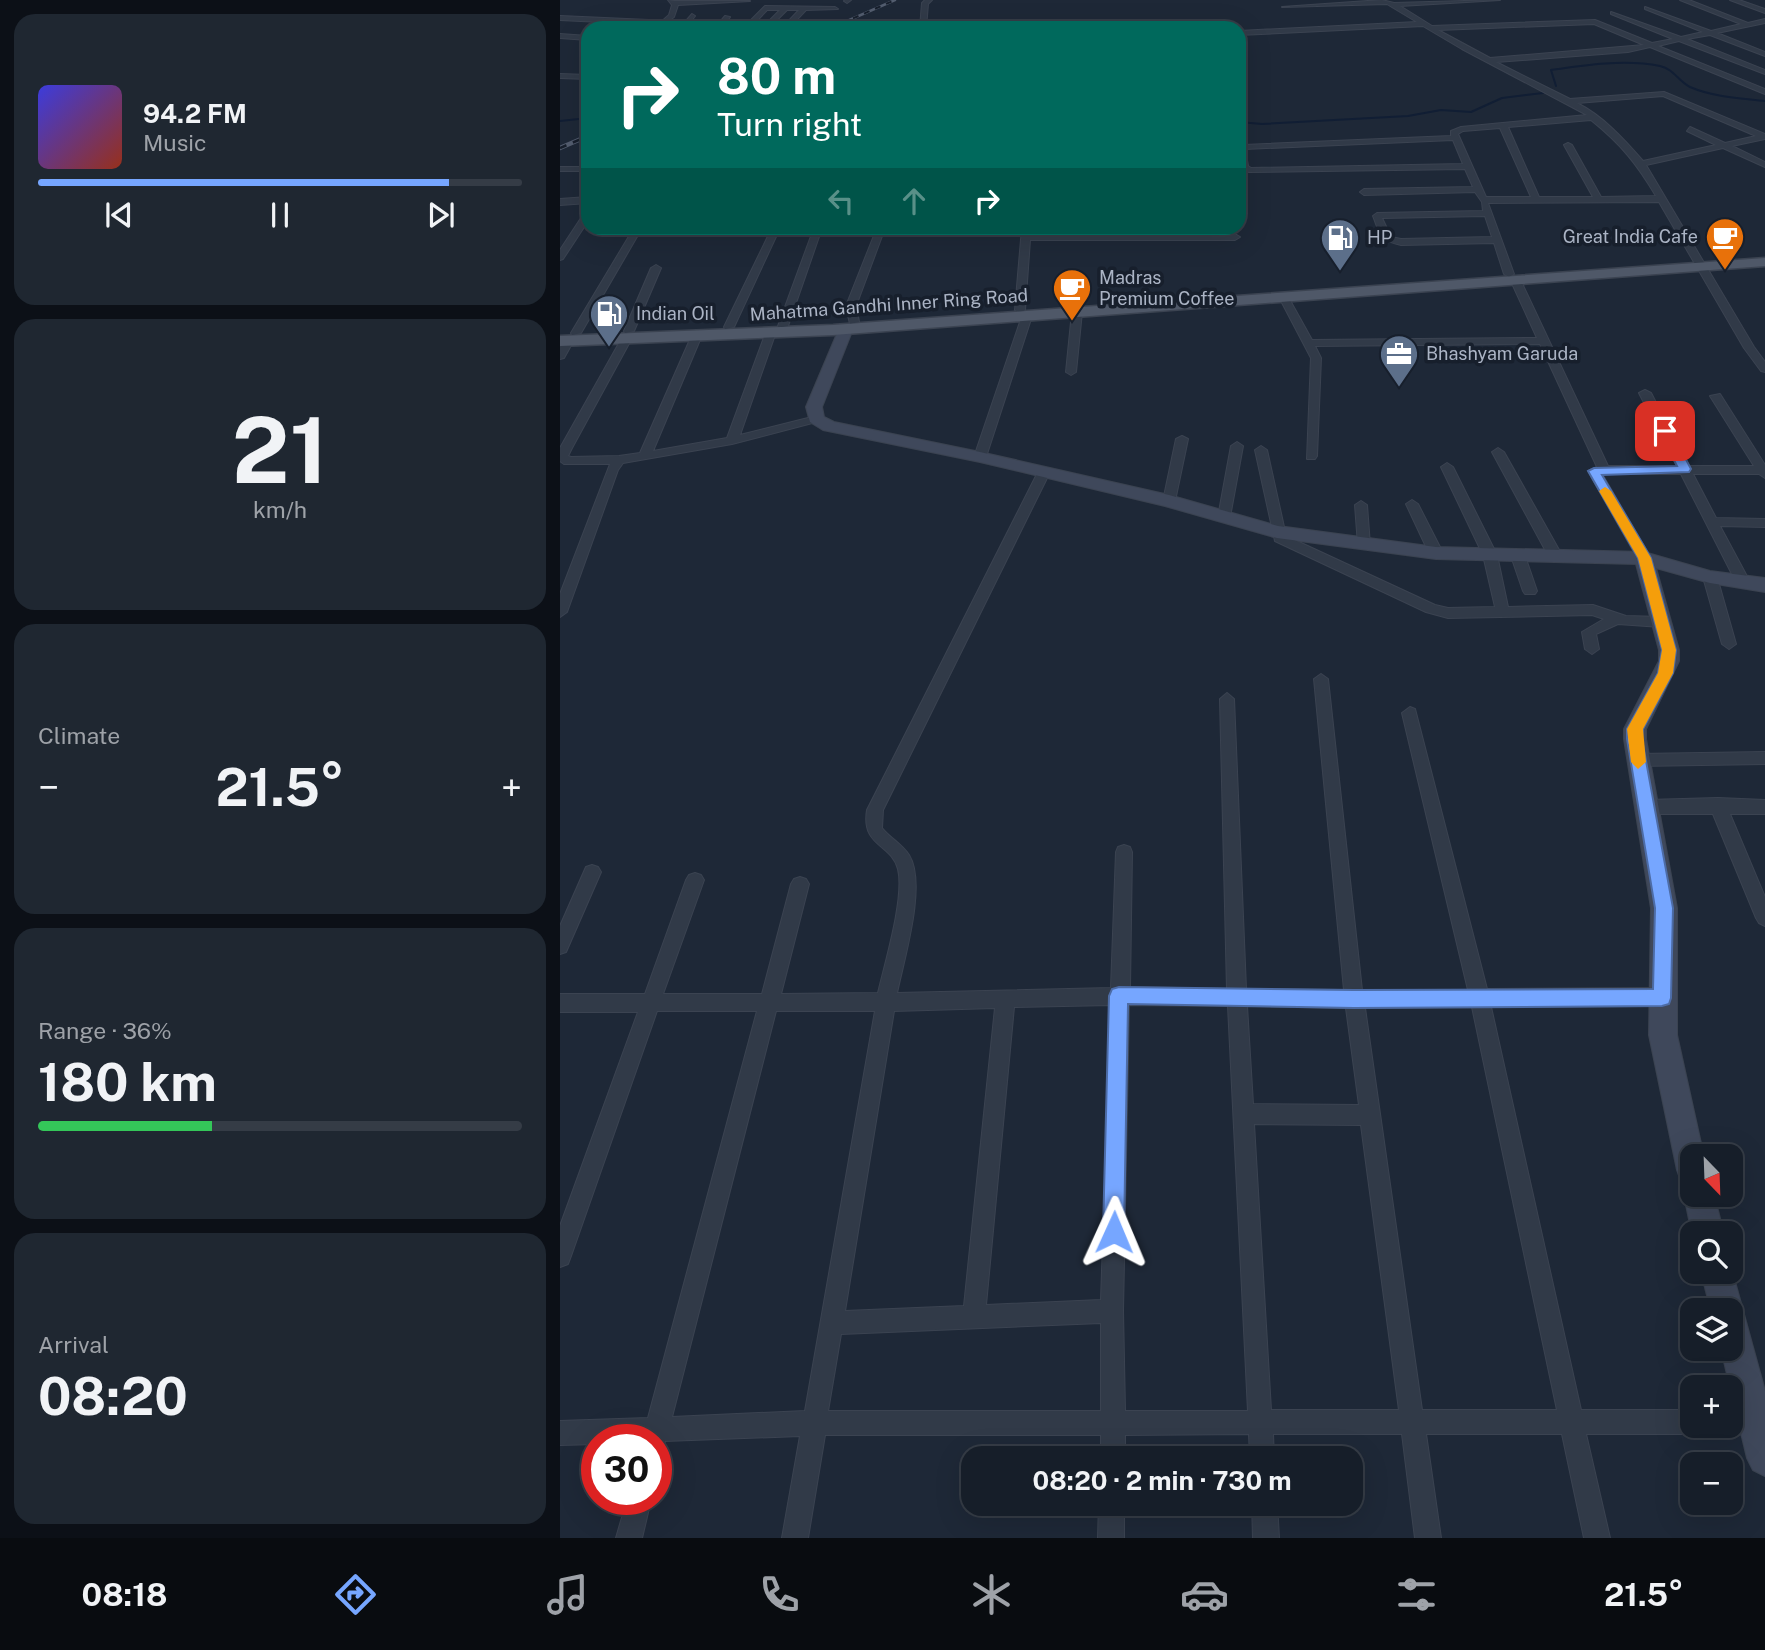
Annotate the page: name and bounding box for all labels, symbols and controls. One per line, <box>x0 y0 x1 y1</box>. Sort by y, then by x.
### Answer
text: 80 m <box>717 47 836 105</box>
icon: right <box>602 49 693 140</box>
text: 94.2 FM <box>143 98 247 129</box>
text: Turn right <box>717 106 862 143</box>
text: Music <box>143 129 207 156</box>
icon: left <box>822 182 860 220</box>
icon: ahead <box>895 182 933 220</box>
icon: right <box>968 182 1006 220</box>
icon: previous <box>100 196 138 234</box>
icon: pause <box>261 196 299 234</box>
icon: next <box>422 196 460 234</box>
cafe icon: Great India Cafe <box>1704 216 1746 271</box>
fuel station icon: HP <box>1319 217 1361 272</box>
place label: Great India Cafe <box>1563 226 1698 247</box>
place label: HP <box>1367 227 1392 248</box>
cafe icon: Madras Premium Coffee <box>1051 267 1093 322</box>
place label: Madras Premium Coffee <box>1099 267 1234 309</box>
street label: Mahatma Gandhi Inner Ring Road <box>749 284 1029 325</box>
fuel station icon: Indian Oil <box>588 293 630 348</box>
place label: Indian Oil <box>636 303 715 324</box>
office icon: Bhashyam Garuda <box>1378 333 1420 388</box>
place label: Bhashyam Garuda <box>1426 343 1578 364</box>
text: 21 <box>232 397 328 503</box>
pin <box>1635 401 1695 461</box>
icon: arrive <box>1646 412 1684 450</box>
text: km/h <box>253 496 307 523</box>
text: Climate <box>38 722 120 749</box>
text: 21.5° <box>215 757 345 818</box>
text: − <box>38 765 59 810</box>
text: + <box>501 765 522 810</box>
text: Range · 36% <box>38 1017 172 1044</box>
text: 180 km <box>38 1052 217 1113</box>
north arrow <box>1680 1144 1743 1208</box>
map controls <box>1680 1144 1743 1515</box>
position arrow <box>1077 1195 1151 1269</box>
button: search <box>1680 1221 1743 1284</box>
button: layers <box>1680 1298 1743 1361</box>
text: Arrival <box>38 1331 109 1358</box>
text: 08:20 <box>38 1366 188 1427</box>
button: + <box>1680 1375 1743 1438</box>
speed limit sign: 30 <box>581 1424 672 1515</box>
button: − <box>1680 1452 1743 1515</box>
text: 08:20 · 2 min · 730 m <box>1033 1465 1291 1496</box>
icon: directions <box>331 1570 380 1619</box>
icon: music <box>543 1570 592 1619</box>
icon: phone <box>755 1570 804 1619</box>
icon: climate <box>967 1570 1016 1619</box>
icon: car <box>1180 1570 1229 1619</box>
icon: filters <box>1392 1570 1441 1619</box>
text: 08:18 <box>82 1576 167 1613</box>
text: 21.5° <box>1604 1576 1683 1613</box>

